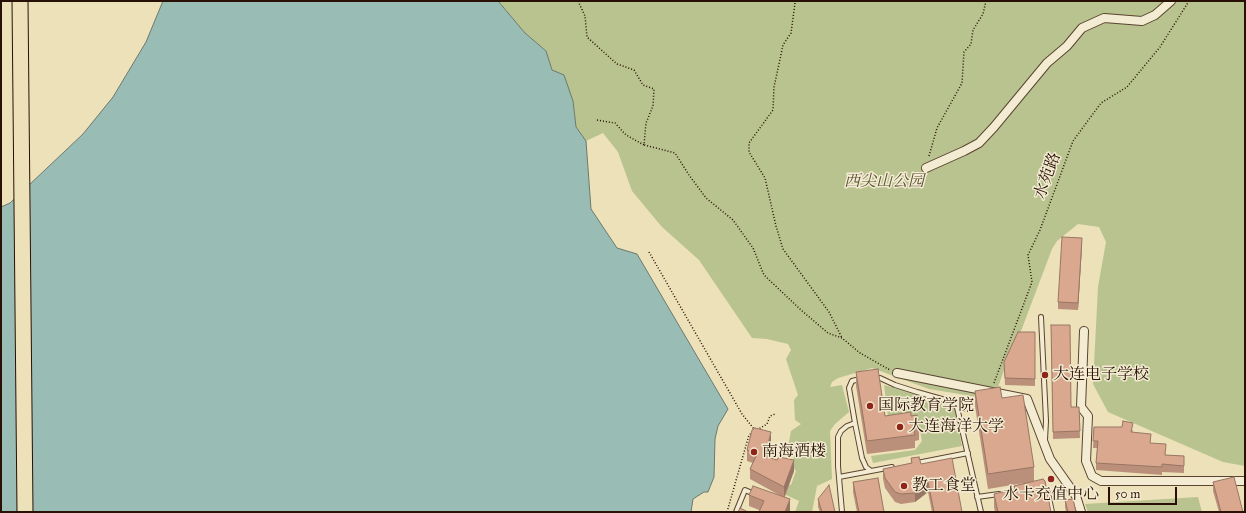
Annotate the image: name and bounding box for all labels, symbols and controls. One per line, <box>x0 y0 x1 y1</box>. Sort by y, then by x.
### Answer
street label: 水苑路 <box>1031 150 1065 202</box>
park label: 西尖山公园 <box>844 172 924 192</box>
place label: 大连电子学校 <box>1053 365 1149 385</box>
marker: 大连电子学校 <box>1040 370 1050 380</box>
place label: 国际教育学院 <box>878 396 974 416</box>
marker: 国际教育学院 <box>865 401 875 411</box>
place label: 大连海洋大学 <box>908 417 1004 437</box>
marker: 大连海洋大学 <box>895 422 905 432</box>
place label: 南海酒楼 <box>762 442 826 462</box>
marker: 南海酒楼 <box>749 447 759 457</box>
marker: 水卡充值中心 <box>1046 474 1056 484</box>
place label: 教工食堂 <box>912 476 976 496</box>
scale bar <box>1110 479 1179 505</box>
marker: 教工食堂 <box>899 481 909 491</box>
place label: 水卡充值中心 <box>1003 485 1099 505</box>
text: 50 m <box>1115 487 1140 501</box>

